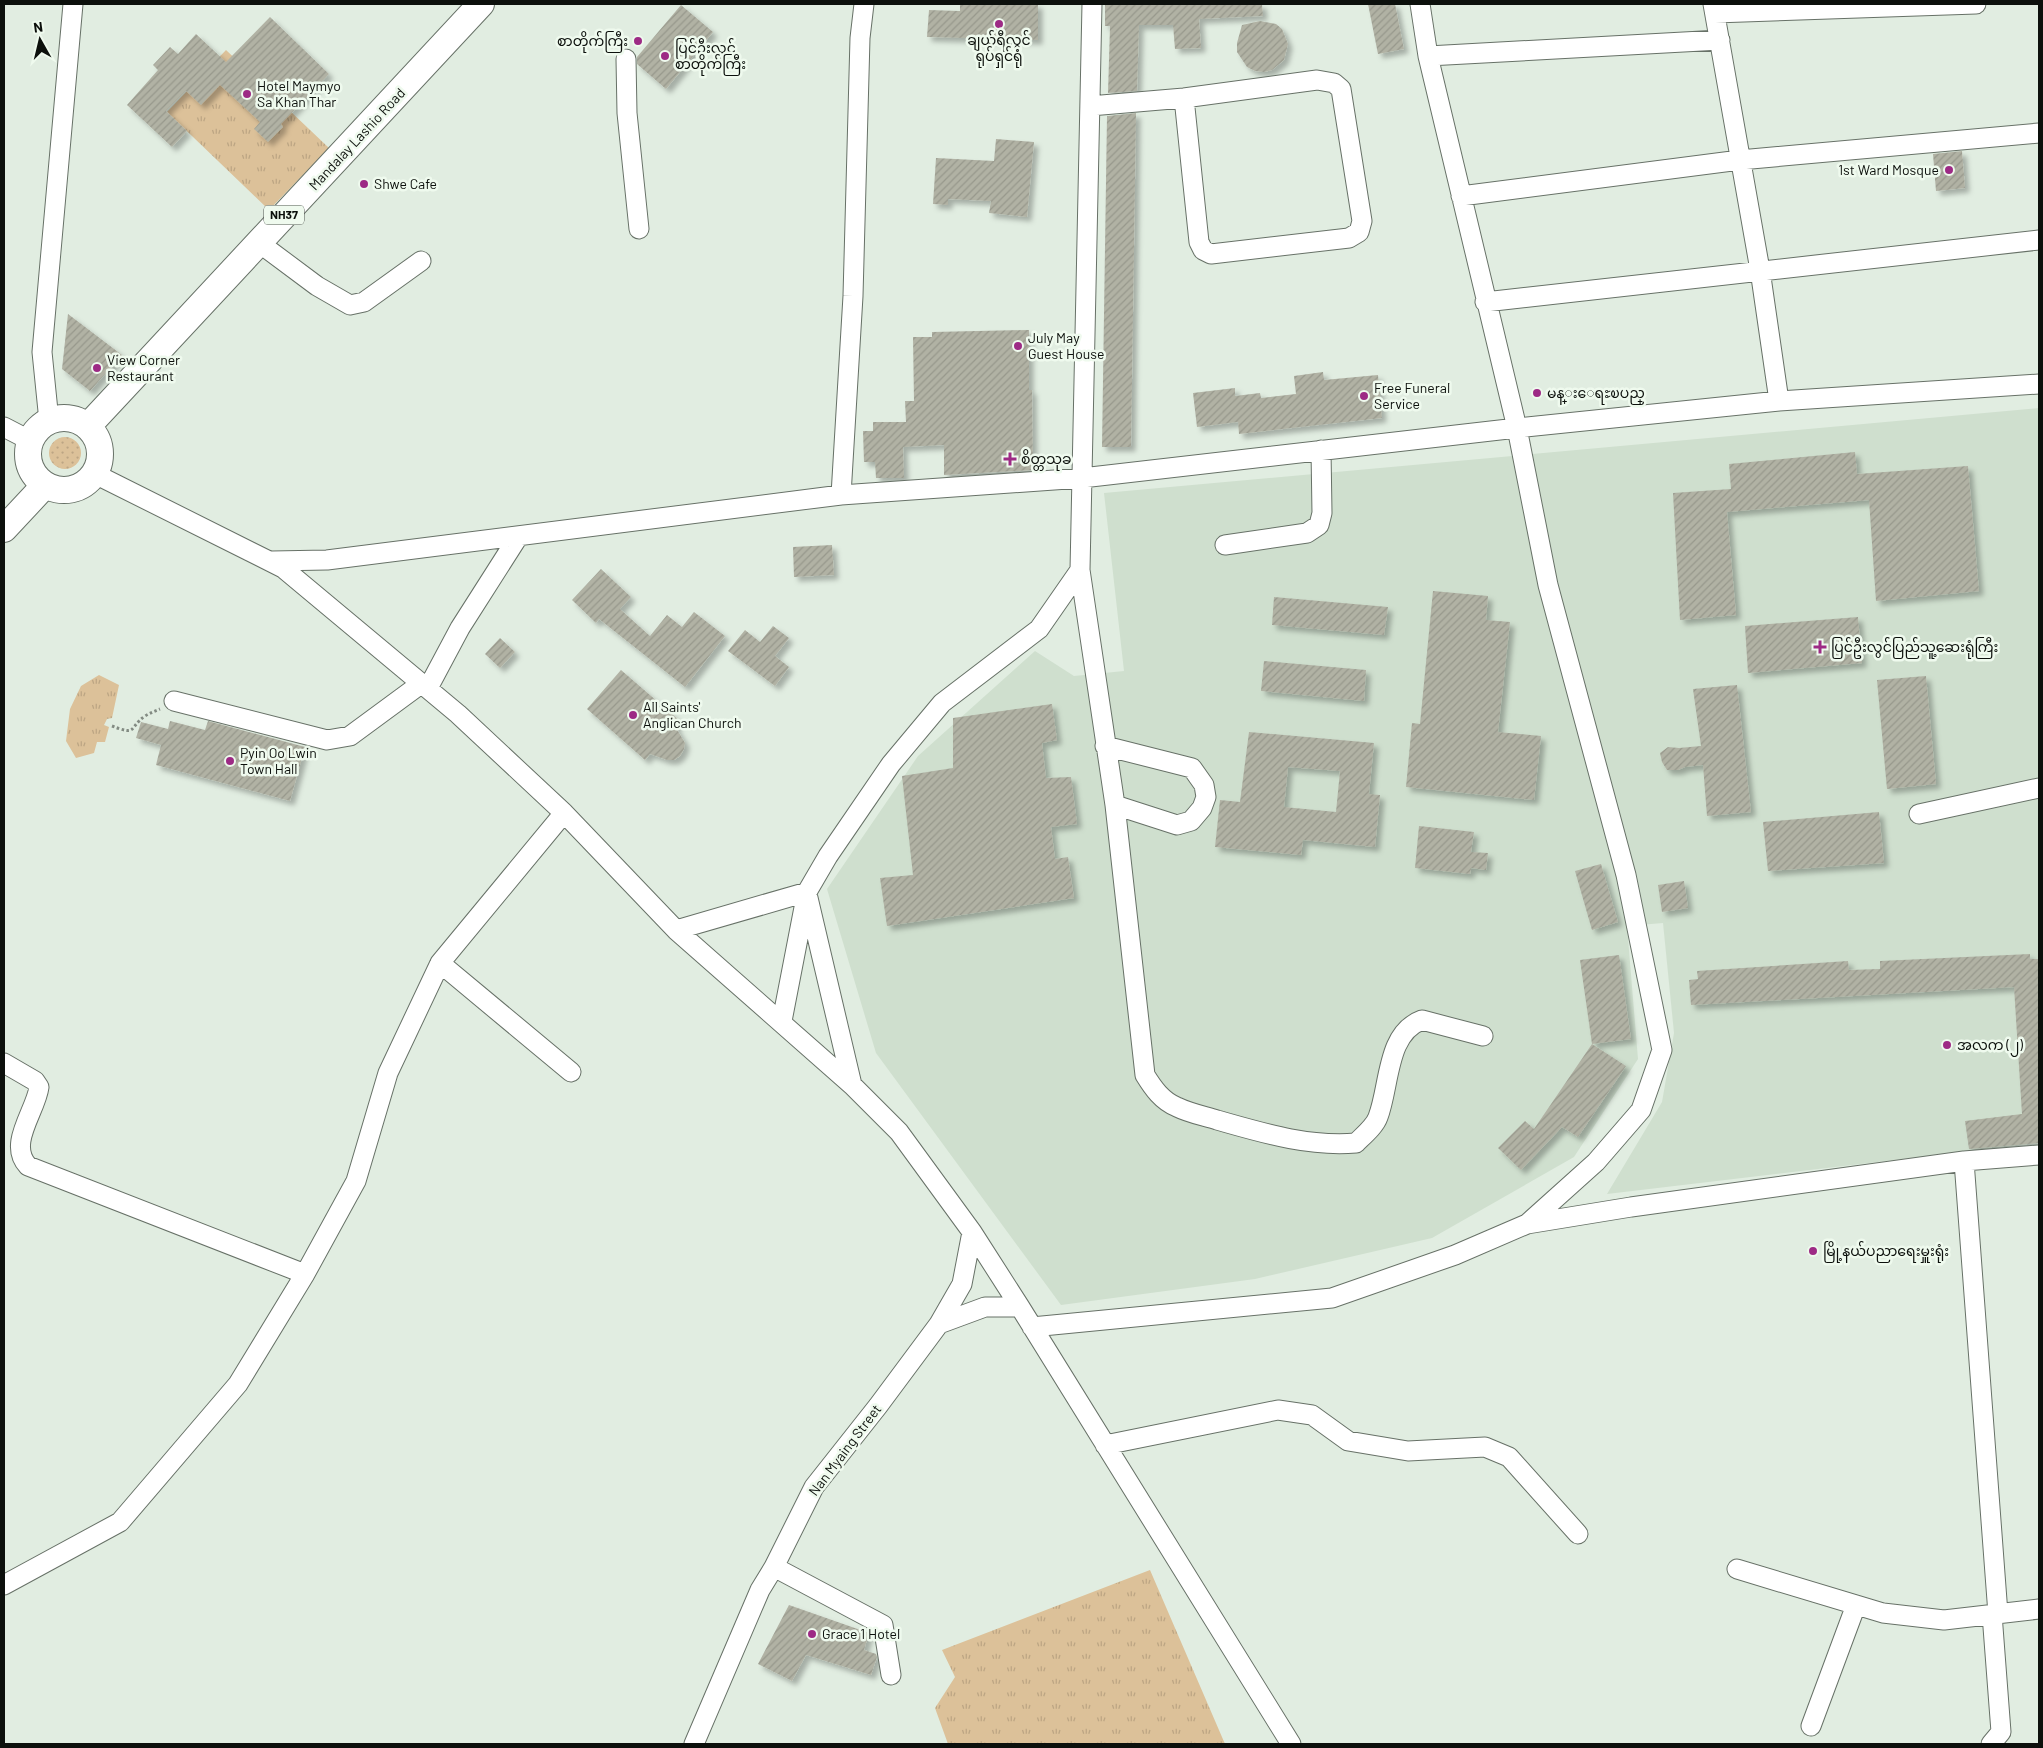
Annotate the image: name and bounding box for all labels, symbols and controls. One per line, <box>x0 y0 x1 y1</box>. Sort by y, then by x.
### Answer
north arrow <box>15 15 65 65</box>
text: N <box>32 18 44 36</box>
marker: ချယ်ရီလွင် ရုပ်ရှင်ရုံ <box>993 18 1005 30</box>
place label: ချယ်ရီလွင် ရုပ်ရှင်ရုံ <box>967 30 1031 68</box>
place label: စာတိုက်ကြီး <box>557 31 628 53</box>
marker: စာတိုက်ကြီး <box>632 35 644 47</box>
place label: ပြင်ဦးလွင် စာတိုက်ကြီး <box>675 38 746 76</box>
marker: ပြင်ဦးလွင် စာတိုက်ကြီး <box>659 50 671 62</box>
place label: Hotel Maymyo Sa Khan Thar <box>257 77 341 110</box>
street label: Mandalay Lashio Road <box>305 84 408 193</box>
marker: Hotel Maymyo Sa Khan Thar <box>241 88 253 100</box>
place label: 1st Ward Mosque <box>1838 161 1939 178</box>
marker: 1st Ward Mosque <box>1943 164 1955 176</box>
place label: Shwe Cafe <box>374 175 437 192</box>
marker: Shwe Cafe <box>358 178 370 190</box>
road number: NH37 <box>264 206 304 224</box>
place label: July May Guest House <box>1028 329 1105 362</box>
marker: July May Guest House <box>1012 340 1024 352</box>
place label: View Corner Restaurant <box>107 351 180 384</box>
marker: View Corner Restaurant <box>91 362 103 374</box>
place label: Free Funeral Service <box>1374 379 1450 412</box>
place label: မန္းေရႊၿပည္ <box>1547 384 1645 405</box>
marker: မန္းေရႊၿပည္ <box>1531 387 1543 399</box>
marker: Free Funeral Service <box>1358 390 1370 402</box>
place label: စိတ္တသုခ <box>1021 449 1071 471</box>
marker: စိတ္တသုခ <box>1003 452 1017 466</box>
place label: ပြင်ဦးလွင်ပြည်သူ့ဆေးရုံကြီး <box>1831 637 1998 659</box>
marker: ပြင်ဦးလွင်ပြည်သူ့ဆေးရုံကြီး <box>1813 640 1827 654</box>
place label: All Saints' Anglican Church <box>643 698 742 731</box>
marker: All Saints' Anglican Church <box>627 709 639 721</box>
place label: Pyin Oo Lwin Town Hall <box>240 744 317 777</box>
marker: Pyin Oo Lwin Town Hall <box>224 755 236 767</box>
place label: အလက (၂) <box>1957 1036 2023 1057</box>
marker: အလက (၂) <box>1941 1039 1953 1051</box>
place label: မြို့နယ်ပညာရေးမှူးရုံး <box>1823 1241 1949 1263</box>
marker: မြို့နယ်ပညာရေးမှူးရုံး <box>1807 1245 1819 1257</box>
street label: Nan Myaing Street <box>805 1401 885 1499</box>
place label: Grace 1 Hotel <box>822 1625 900 1642</box>
marker: Grace 1 Hotel <box>806 1628 818 1640</box>

